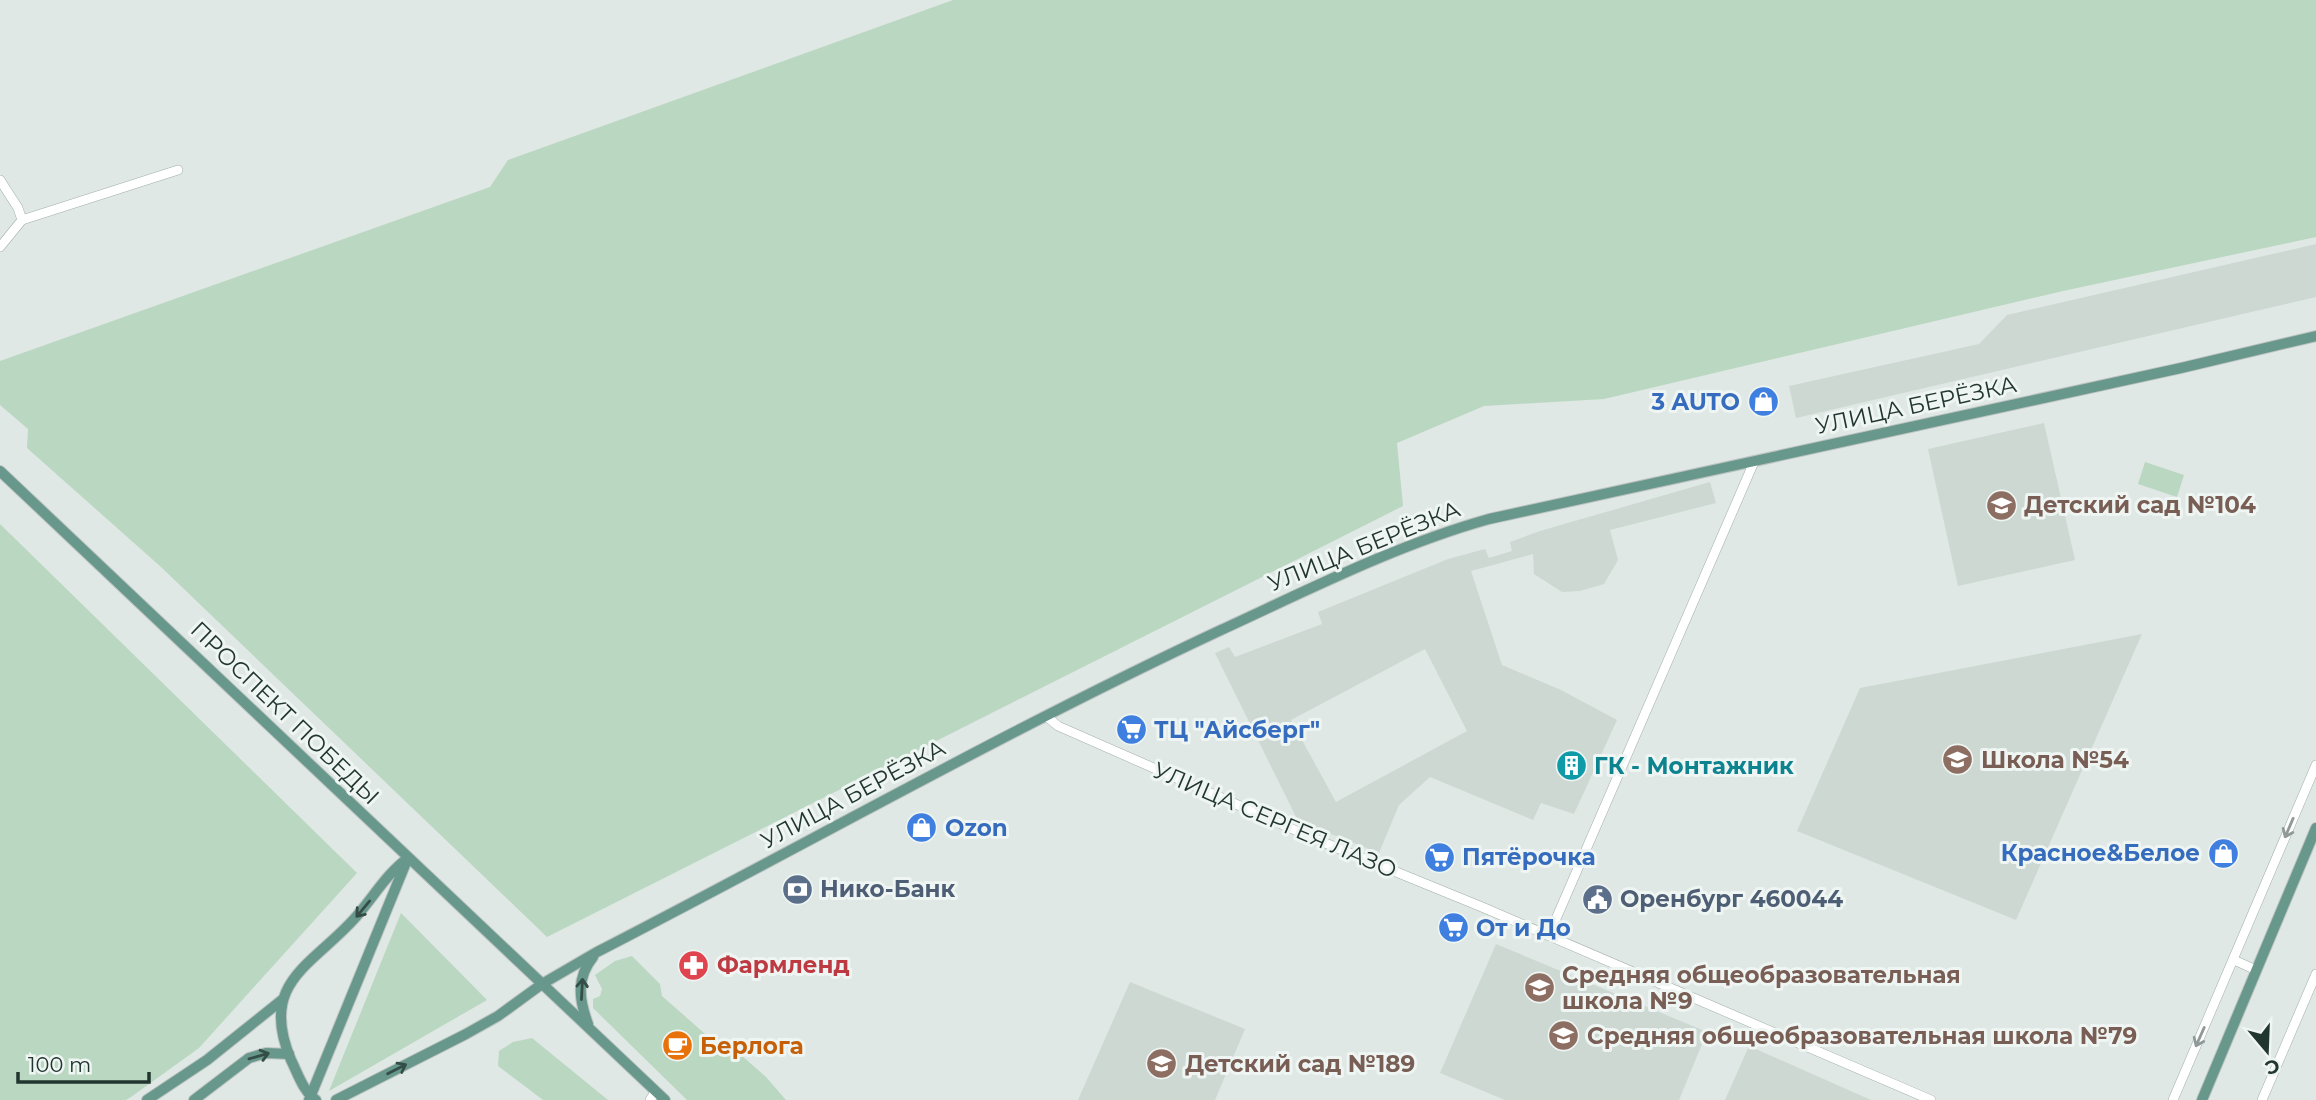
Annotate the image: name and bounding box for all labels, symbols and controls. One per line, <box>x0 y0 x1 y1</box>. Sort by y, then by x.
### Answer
street label: УЛИЦА БЕРЁЗКА <box>1813 370 2019 440</box>
shop icon: 3 AUTO <box>1746 385 1780 419</box>
place label: 3 AUTO <box>1650 388 1740 416</box>
school or university icon: Детский сад №104 <box>1984 488 2018 522</box>
place label: Детский сад №104 <box>2024 491 2256 519</box>
street label: УЛИЦА БЕРЁЗКА <box>1264 495 1464 597</box>
street label: ПРОСПЕКТ ПОБЕДЫ <box>185 616 385 810</box>
supermarket icon: ТЦ "Айсберг" <box>1114 713 1148 747</box>
place label: ТЦ "Айсберг" <box>1154 716 1320 744</box>
street label: УЛИЦА БЕРЁЗКА <box>756 734 950 854</box>
school or university icon: Школа №54 <box>1941 743 1975 777</box>
place label: Школа №54 <box>1981 746 2129 774</box>
building icon: ГК - Монтажник <box>1554 749 1588 783</box>
place label: ГК - Монтажник <box>1594 752 1794 780</box>
street label: УЛИЦА СЕРГЕЯ ЛАЗО <box>1149 756 1401 884</box>
shop icon: Ozon <box>905 811 939 845</box>
place label: Ozon <box>945 814 1008 842</box>
one-way arrow <box>2282 816 2295 838</box>
shop icon: Красное&Белое <box>2206 836 2240 870</box>
place label: Красное&Белое <box>2001 839 2200 867</box>
supermarket icon: Пятёрочка <box>1422 840 1456 874</box>
place label: Пятёрочка <box>1462 843 1596 871</box>
bank icon: Нико-Банк <box>780 872 814 906</box>
place label: Нико-Банк <box>820 875 956 903</box>
public building icon: Оренбург 460044 <box>1580 882 1614 916</box>
place label: Оренбург 460044 <box>1620 885 1843 913</box>
one-way arrow <box>355 899 371 917</box>
supermarket icon: От и До <box>1436 911 1470 945</box>
place label: От и До <box>1476 914 1571 942</box>
pharmacy icon: Фармленд <box>677 948 711 982</box>
place label: Фармленд <box>717 951 850 979</box>
place label: Средняя общеобразовательная школа №9 <box>1562 961 1961 1015</box>
school or university icon: Средняя общеобразовательная школа №9 <box>1522 971 1556 1005</box>
one-way arrow <box>575 978 588 1001</box>
north arrow <box>2232 1016 2302 1086</box>
school or university icon: Средняя общеобразовательная школа №79 <box>1547 1019 1581 1053</box>
place label: Средняя общеобразовательная школа №79 <box>1587 1022 2137 1050</box>
one-way arrow <box>2193 1026 2206 1047</box>
cafe icon: Берлога <box>660 1029 694 1063</box>
place label: Берлога <box>700 1032 804 1060</box>
scale bar <box>18 1040 149 1084</box>
school or university icon: Детский сад №189 <box>1145 1047 1179 1081</box>
one-way arrow <box>247 1049 270 1062</box>
place label: Детский сад №189 <box>1185 1050 1415 1078</box>
text: 100 m <box>28 1052 91 1077</box>
text: С <box>2262 1053 2283 1080</box>
one-way arrow <box>386 1062 406 1076</box>

